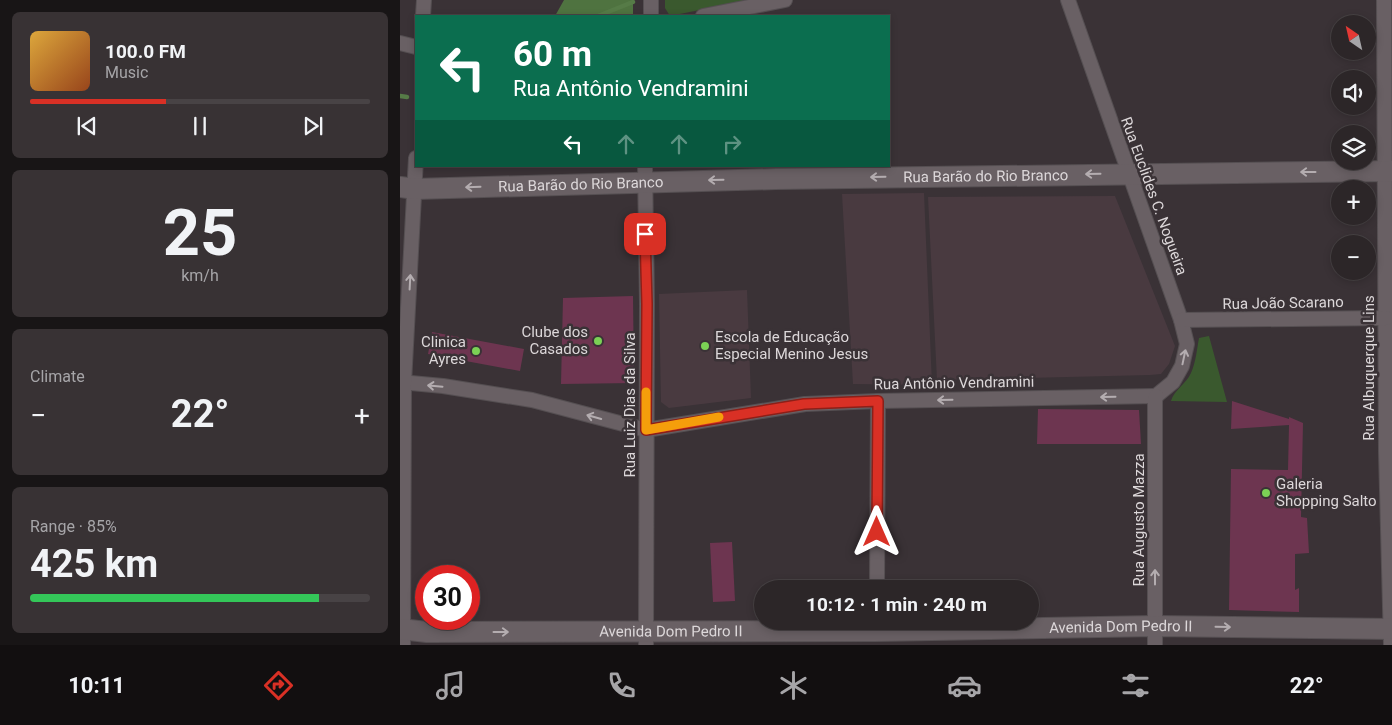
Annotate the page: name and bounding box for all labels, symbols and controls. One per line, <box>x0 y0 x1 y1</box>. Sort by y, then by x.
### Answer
north arrow <box>1331 15 1376 60</box>
map controls <box>1331 15 1376 280</box>
text: 60 m <box>513 34 592 75</box>
icon: left <box>430 35 495 100</box>
text: 100.0 FM <box>105 40 186 63</box>
text: Music <box>105 63 148 82</box>
button: sound <box>1331 70 1376 115</box>
text: Rua Antônio Vendramini <box>513 76 749 101</box>
icon: previous <box>73 112 101 140</box>
icon: pause <box>186 112 214 140</box>
icon: next <box>299 112 327 140</box>
street label: Rua Euclides C. Nogueira <box>1117 114 1191 278</box>
button: layers <box>1331 125 1376 170</box>
icon: left <box>559 130 587 158</box>
icon: ahead <box>612 130 640 158</box>
icon: ahead <box>665 130 693 158</box>
icon: right <box>718 130 746 158</box>
street label: Rua Barão do Rio Branco <box>903 166 1068 186</box>
one-way arrow <box>1301 167 1317 177</box>
one-way arrow <box>1086 169 1102 179</box>
one-way arrow <box>871 172 887 182</box>
street label: Rua Barão do Rio Branco <box>498 173 664 196</box>
one-way arrow <box>708 175 724 185</box>
button: + <box>1331 180 1376 225</box>
one-way arrow <box>465 182 482 192</box>
text: 25 <box>163 195 237 271</box>
pin <box>624 213 666 255</box>
icon: arrive <box>631 220 659 248</box>
button: − <box>1331 235 1376 280</box>
text: km/h <box>181 266 219 285</box>
one-way arrow <box>405 275 414 291</box>
street label: Rua João Scarano <box>1222 293 1344 313</box>
street label: Rua Albuquerque Lins <box>1360 295 1378 441</box>
place label: Clube dos Casados <box>521 323 588 358</box>
place label: Escola de Educação Especial Menino Jesus <box>715 328 868 363</box>
street label: Rua Luiz Dias da Silva <box>621 332 639 478</box>
place label: Clinica Ayres <box>421 333 466 368</box>
marker: Clube dos Casados <box>592 335 604 347</box>
marker: Escola de Educação Especial Menino Jesus <box>699 340 711 352</box>
marker: Clinica Ayres <box>470 345 482 357</box>
one-way arrow <box>1180 350 1189 366</box>
text: Climate <box>30 367 85 386</box>
street label: Rua Antônio Vendramini <box>874 373 1034 393</box>
one-way arrow <box>427 381 443 390</box>
text: 22° <box>171 392 229 436</box>
one-way arrow <box>1100 392 1116 402</box>
one-way arrow <box>937 395 954 405</box>
text: − <box>30 399 46 432</box>
text: + <box>354 399 370 432</box>
one-way arrow <box>587 412 603 421</box>
street label: Rua Augusto Mazza <box>1130 453 1148 587</box>
place label: Galeria Shopping Salto <box>1276 475 1377 510</box>
marker: Galeria Shopping Salto <box>1260 487 1272 499</box>
position arrow <box>850 505 902 557</box>
text: Range · 85% <box>30 517 117 536</box>
text: 425 km <box>30 542 158 586</box>
speed limit sign: 30 <box>415 565 480 630</box>
one-way arrow <box>1150 569 1160 586</box>
text: 10:12 · 1 min · 240 m <box>806 593 987 616</box>
street label: Avenida Dom Pedro II <box>1049 617 1193 637</box>
street label: Avenida Dom Pedro II <box>599 622 743 641</box>
one-way arrow <box>1215 622 1231 632</box>
one-way arrow <box>492 627 509 637</box>
icon: directions <box>261 668 296 703</box>
icon: music <box>433 668 468 703</box>
icon: phone <box>604 668 639 703</box>
icon: climate <box>776 668 811 703</box>
icon: car <box>947 668 982 703</box>
icon: filters <box>1118 668 1153 703</box>
text: 10:11 <box>68 673 125 698</box>
text: 22° <box>1290 673 1324 698</box>

